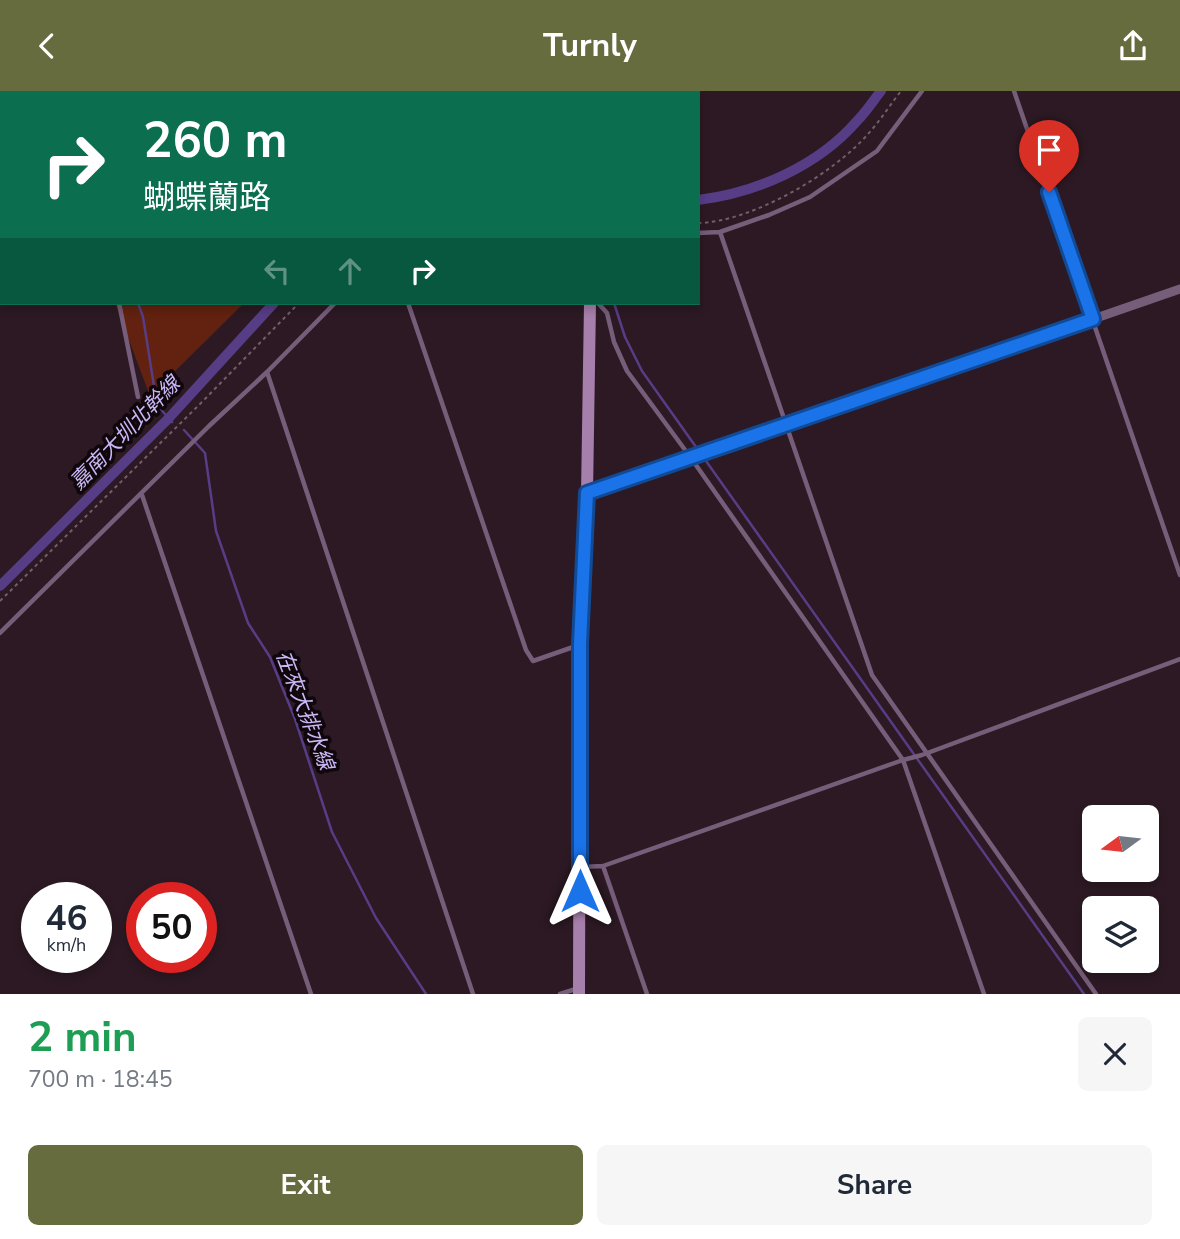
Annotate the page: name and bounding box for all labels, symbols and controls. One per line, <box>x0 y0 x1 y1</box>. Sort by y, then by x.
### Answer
text: Turnly <box>543 24 637 67</box>
icon: back <box>28 27 66 65</box>
icon: share <box>1114 27 1152 65</box>
text: 260 m <box>143 107 287 174</box>
icon: right <box>28 119 119 210</box>
pin <box>1019 120 1079 192</box>
icon: arrive <box>1030 131 1068 169</box>
text: 蝴蝶蘭路 <box>143 176 271 219</box>
icon: left <box>258 252 296 290</box>
icon: ahead <box>331 252 369 290</box>
icon: right <box>404 252 442 290</box>
water label: 嘉南大圳北幹線 <box>64 369 188 496</box>
water label: 在來大排水線 <box>269 646 341 776</box>
north arrow <box>1082 805 1158 882</box>
map controls <box>1082 805 1159 973</box>
position arrow <box>543 854 617 928</box>
speed limit sign: 50 <box>126 882 217 973</box>
text: 46 <box>45 895 88 942</box>
button: layers <box>1082 896 1159 973</box>
text: km/h <box>47 933 86 957</box>
text: 2 min <box>28 1009 137 1066</box>
button: close <box>1078 1017 1152 1091</box>
text: 700 m · 18:45 <box>28 1064 173 1095</box>
button: Exit <box>28 1145 583 1225</box>
button: Share <box>597 1145 1152 1225</box>

